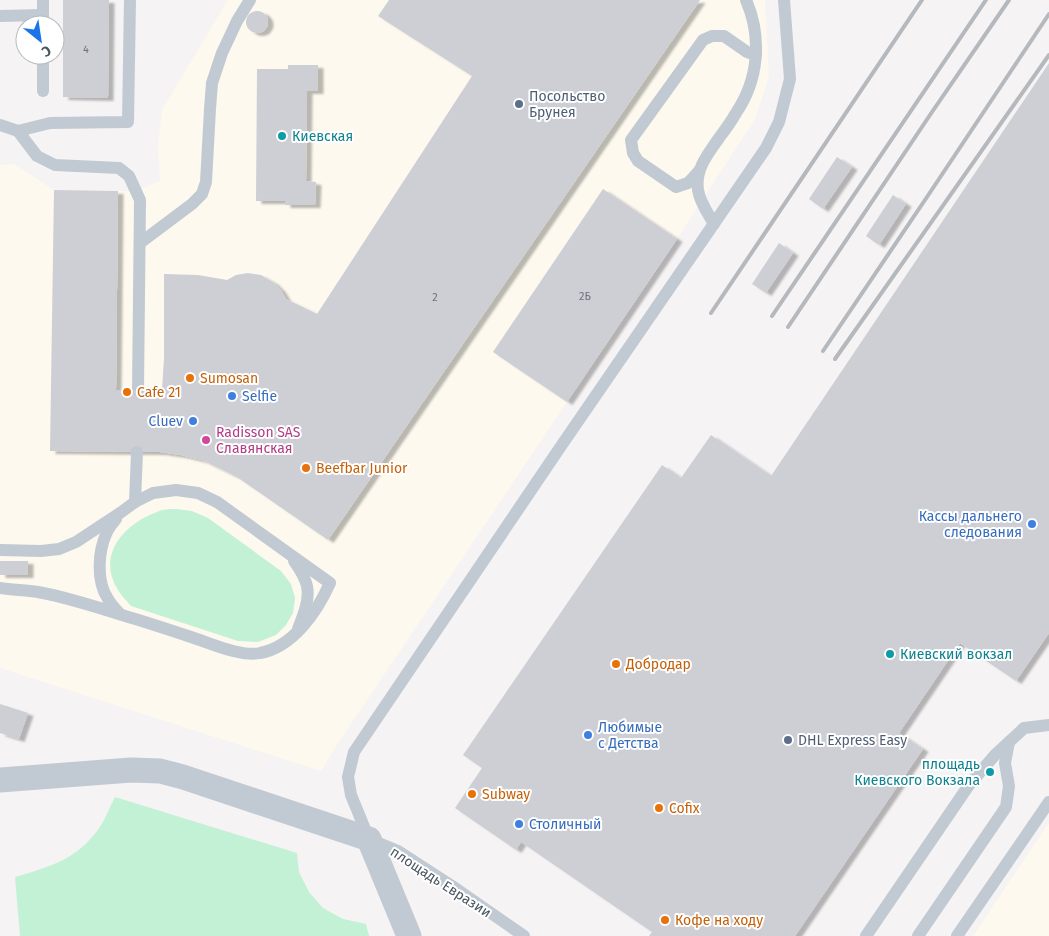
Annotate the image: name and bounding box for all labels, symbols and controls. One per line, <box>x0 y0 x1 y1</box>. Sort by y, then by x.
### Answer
north arrow <box>15 15 65 65</box>
text: С <box>39 41 54 60</box>
house number: 4 <box>83 43 89 56</box>
place label: Посольство Брунея <box>529 88 605 121</box>
marker: Посольство Брунея <box>513 98 525 110</box>
place label: Киевская <box>292 128 353 145</box>
marker: Киевская <box>276 130 288 142</box>
house number: 2Б <box>579 290 592 303</box>
house number: 2 <box>432 291 438 304</box>
place label: Sumosan <box>200 370 258 387</box>
marker: Sumosan <box>184 372 196 384</box>
place label: Cafe 21 <box>137 384 181 401</box>
marker: Cafe 21 <box>121 386 133 398</box>
place label: Selfie <box>242 388 277 405</box>
marker: Selfie <box>226 390 238 402</box>
place label: Cluev <box>149 413 183 430</box>
marker: Cluev <box>187 415 199 427</box>
place label: Radisson SAS Славянская <box>216 424 301 457</box>
marker: Radisson SAS Славянская <box>200 434 212 446</box>
place label: Beefbar Junior <box>316 460 408 477</box>
marker: Beefbar Junior <box>300 462 312 474</box>
place label: Кассы дальнего следования <box>919 508 1022 541</box>
marker: Кассы дальнего следования <box>1026 518 1038 530</box>
place label: Киевский вокзал <box>900 646 1012 663</box>
marker: Киевский вокзал <box>884 648 896 660</box>
place label: Добродар <box>625 656 691 673</box>
marker: Добродар <box>610 658 622 670</box>
place label: Любимые с Детства <box>598 719 662 752</box>
marker: Любимые с Детства <box>582 729 594 741</box>
place label: DHL Express Easy <box>798 732 907 749</box>
marker: DHL Express Easy <box>782 734 794 746</box>
place label: площадь Киевского Вокзала <box>854 756 980 789</box>
marker: площадь Киевского Вокзала <box>984 766 996 778</box>
place label: Subway <box>482 786 530 803</box>
marker: Subway <box>466 788 478 800</box>
place label: Cofix <box>669 800 700 817</box>
marker: Cofix <box>653 802 665 814</box>
place label: Столичный <box>529 816 601 833</box>
marker: Столичный <box>513 818 525 830</box>
street label: площадь Евразии <box>387 843 494 921</box>
place label: Кофе на ходу <box>675 912 763 929</box>
marker: Кофе на ходу <box>659 914 671 926</box>

